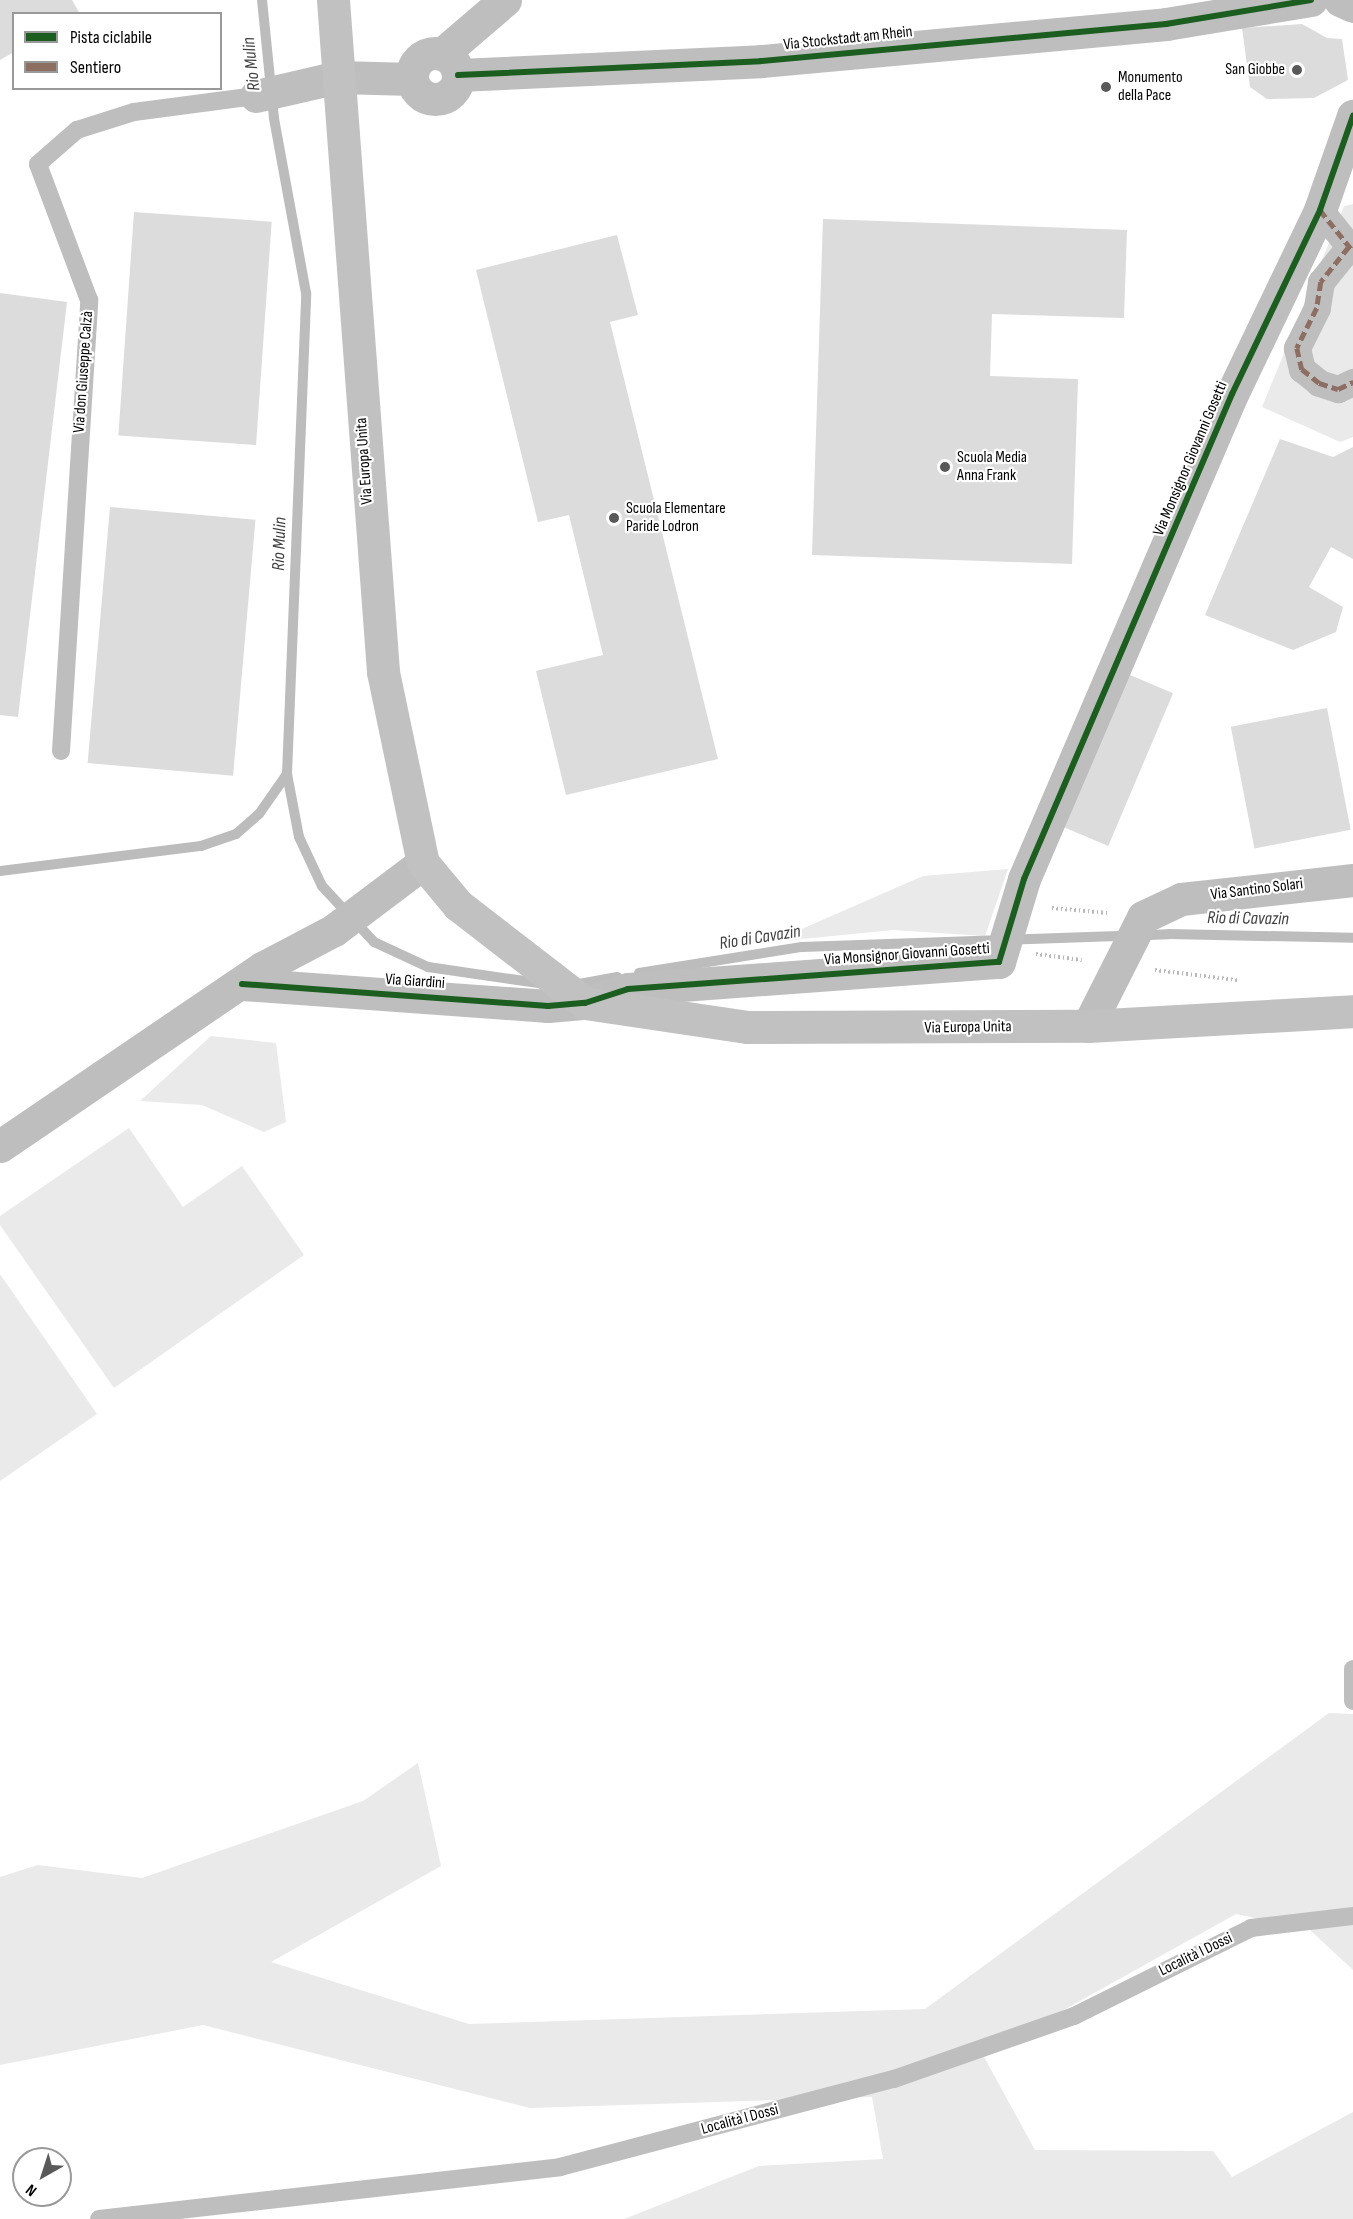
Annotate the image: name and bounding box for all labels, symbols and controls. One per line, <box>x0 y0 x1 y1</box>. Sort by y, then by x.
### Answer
legend <box>12 12 222 90</box>
street label: Via Stockstadt am Rhein <box>783 23 913 55</box>
text: Pista ciclabile <box>70 27 152 48</box>
water label: Rio Mulin <box>238 36 266 92</box>
text: Sentiero <box>70 57 121 78</box>
place label: San Giobbe <box>1225 60 1285 80</box>
marker: San Giobbe <box>1290 63 1304 77</box>
place label: Monumento della Pace <box>1118 68 1183 106</box>
marker: Monumento della Pace <box>1099 80 1113 94</box>
street label: Via don Giuseppe Calzà <box>70 310 98 434</box>
street label: Via Monsignor Giovanni Gosetti <box>1150 379 1232 539</box>
street label: Via Europa Unita <box>352 417 378 505</box>
place label: Scuola Media Anna Frank <box>957 448 1027 486</box>
marker: Scuola Media Anna Frank <box>938 460 952 474</box>
place label: Scuola Elementare Paride Lodron <box>626 499 726 537</box>
marker: Scuola Elementare Paride Lodron <box>607 511 621 525</box>
water label: Rio Mulin <box>268 517 292 571</box>
street label: Via Santino Solari <box>1210 875 1304 905</box>
water label: Rio di Cavazin <box>1207 907 1289 931</box>
water label: Rio di Cavazin <box>718 921 802 955</box>
street label: Via Monsignor Giovanni Gosetti <box>824 940 990 970</box>
street label: Via Giardini <box>384 970 446 994</box>
street label: Via Europa Unita <box>924 1018 1012 1038</box>
street label: Località I Dossi <box>1156 1929 1236 1981</box>
street label: Località I Dossi <box>699 2100 781 2140</box>
north arrow <box>12 2147 72 2207</box>
text: N <box>22 2180 41 2200</box>

